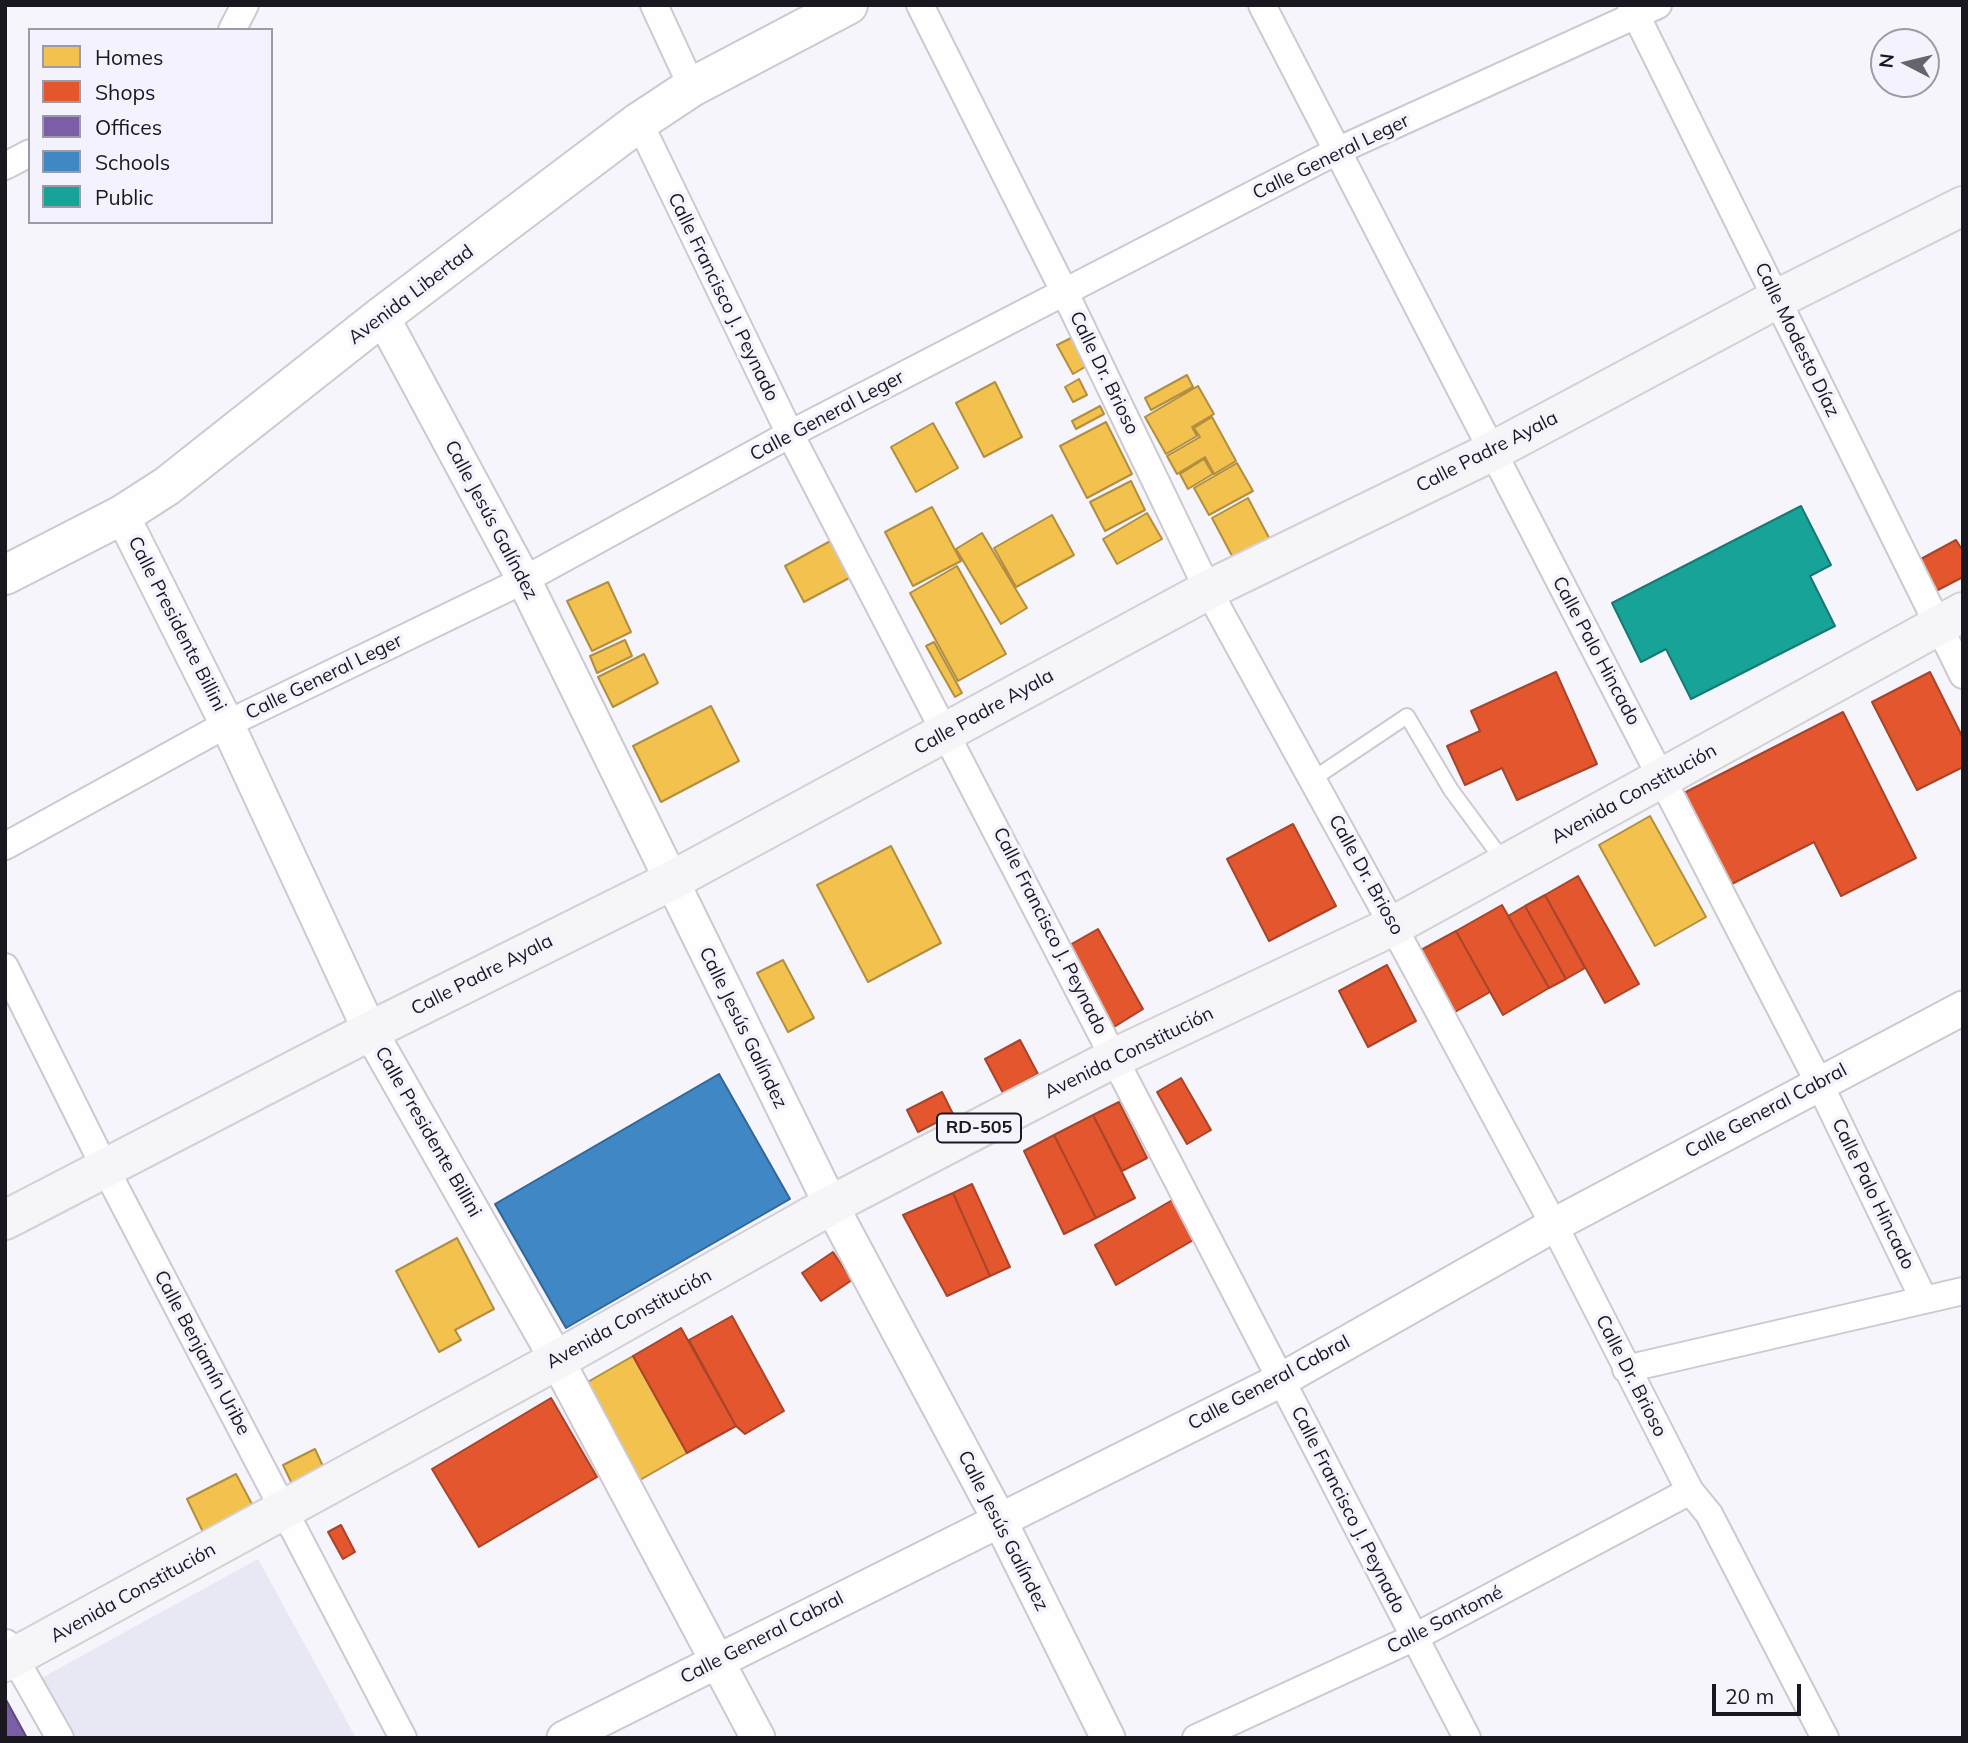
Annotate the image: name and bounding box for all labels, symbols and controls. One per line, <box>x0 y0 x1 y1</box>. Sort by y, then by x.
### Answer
legend <box>28 28 273 224</box>
north arrow <box>1870 28 1940 98</box>
text: Homes <box>95 44 163 70</box>
text: N <box>1873 52 1899 69</box>
text: Shops <box>95 79 155 105</box>
street label: Calle General Leger <box>1249 109 1413 205</box>
text: Offices <box>95 114 162 140</box>
text: Schools <box>95 149 170 175</box>
text: Public <box>95 184 154 210</box>
street label: Calle Francisco J. Peynado <box>663 189 783 405</box>
street label: Avenida Libertad <box>344 241 478 349</box>
street label: Calle Modesto Díaz <box>1750 259 1844 421</box>
street label: Calle Dr. Brioso <box>1064 308 1144 438</box>
street label: Calle General Leger <box>746 366 908 466</box>
street label: Calle Padre Ayala <box>1412 406 1562 498</box>
street label: Calle Jesús Galíndez <box>439 437 543 603</box>
street label: Calle Presidente Billini <box>123 533 231 715</box>
street label: Calle Palo Hincado <box>1547 573 1645 729</box>
street label: Calle General Leger <box>242 629 406 725</box>
street label: Calle Padre Ayala <box>910 664 1058 760</box>
street label: Avenida Constitución <box>1547 739 1721 849</box>
street label: Calle Dr. Brioso <box>1324 811 1408 939</box>
street label: Calle Francisco J. Peynado <box>988 824 1112 1038</box>
street label: Calle Padre Ayala <box>407 929 557 1021</box>
street label: Calle Jesús Galíndez <box>694 944 792 1112</box>
street label: Avenida Constitución <box>1041 1002 1217 1104</box>
street label: Calle Presidente Billini <box>370 1043 486 1221</box>
street label: Calle General Cabral <box>1681 1059 1851 1163</box>
road number: RD-505 <box>937 1114 1021 1142</box>
street label: Calle Palo Hincado <box>1827 1115 1919 1273</box>
street label: Avenida Constitución <box>542 1264 716 1374</box>
street label: Calle Benjamín Uribe <box>149 1267 255 1439</box>
street label: Calle Dr. Brioso <box>1590 1311 1672 1441</box>
street label: Calle General Cabral <box>1184 1331 1354 1435</box>
street label: Calle Francisco J. Peynado <box>1286 1403 1410 1617</box>
street label: Calle Jesús Galíndez <box>953 1447 1053 1615</box>
street label: Avenida Constitución <box>46 1538 220 1648</box>
street label: Calle Santomé <box>1383 1581 1507 1659</box>
street label: Calle General Cabral <box>677 1587 847 1689</box>
scale bar <box>1716 1670 1805 1714</box>
text: 20 m <box>1725 1683 1774 1709</box>

